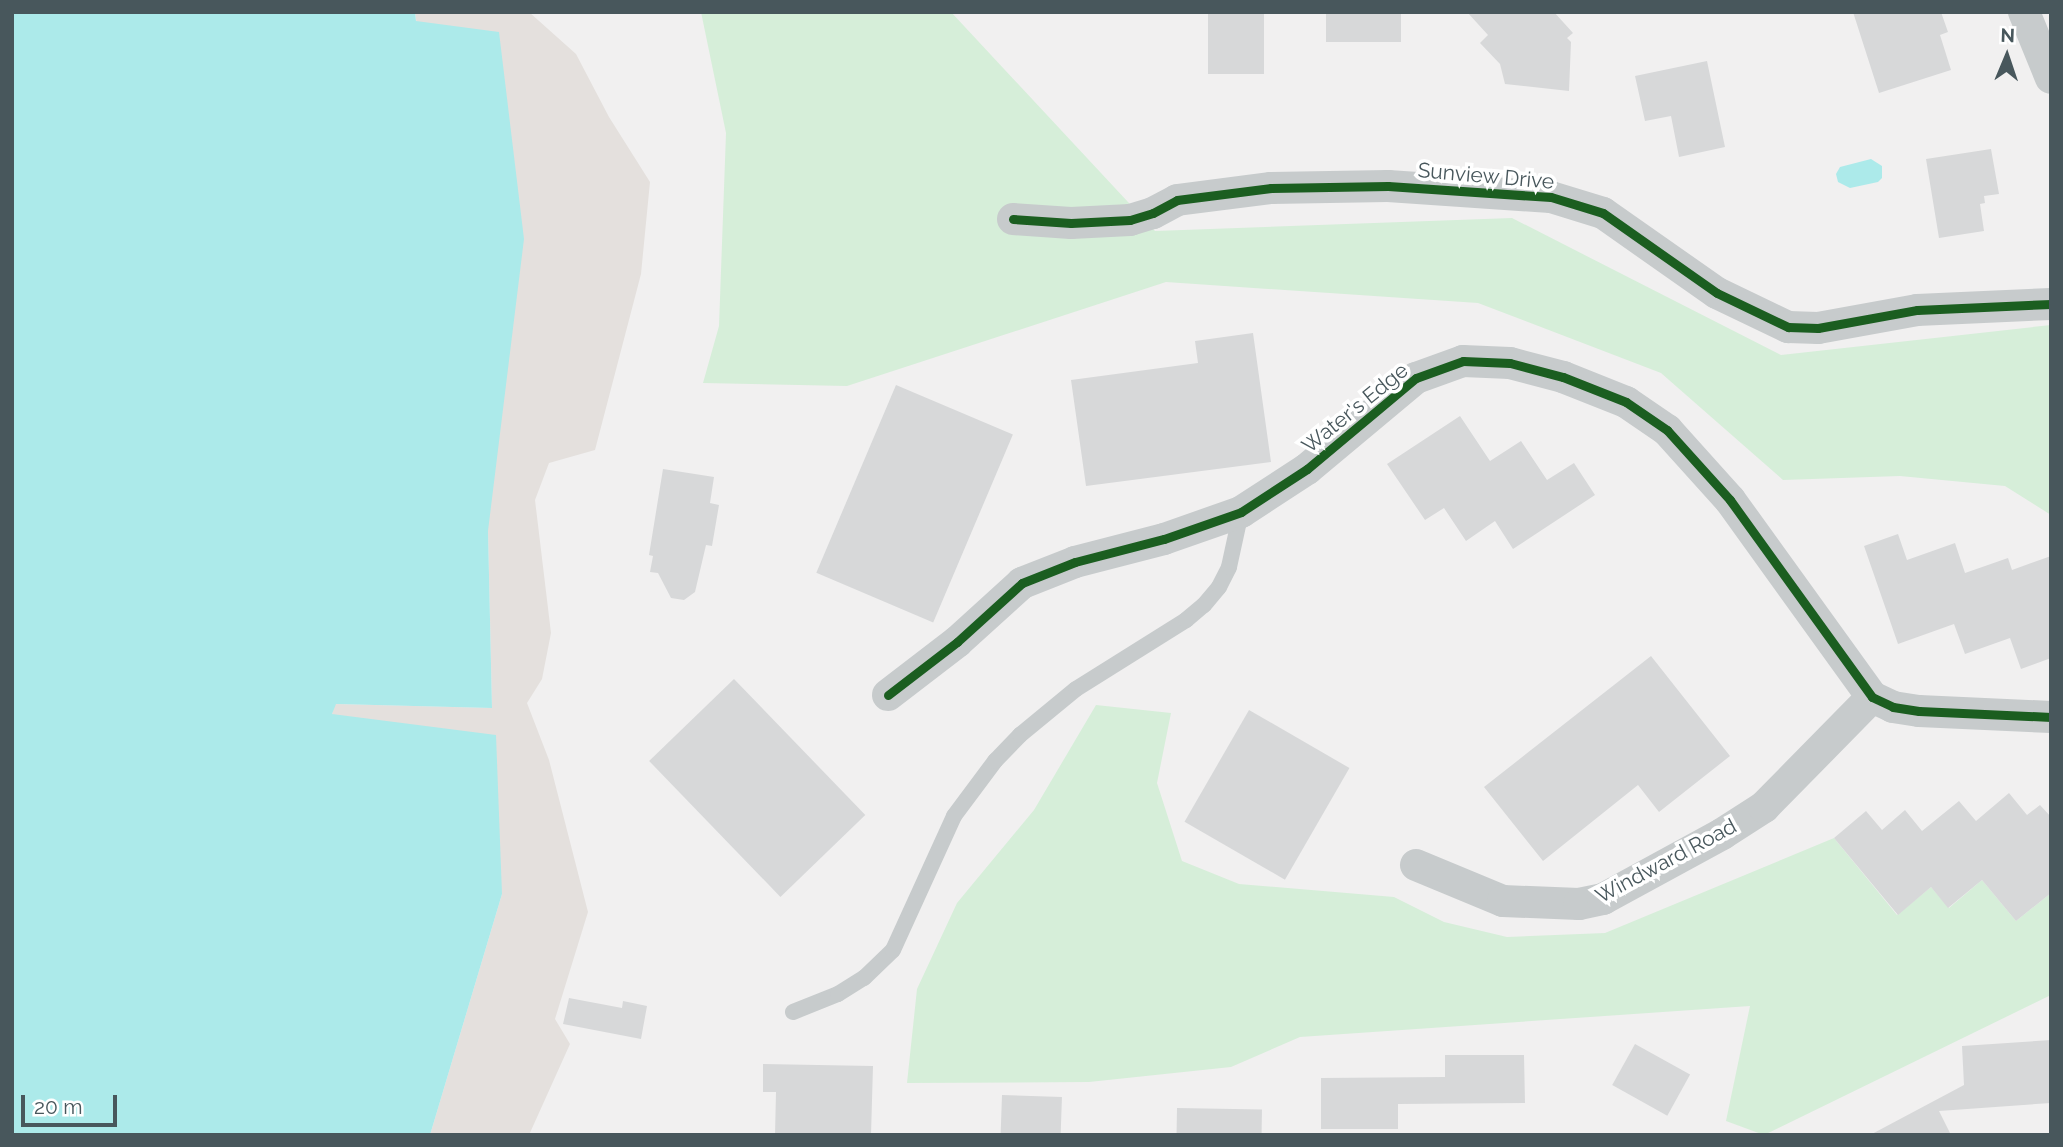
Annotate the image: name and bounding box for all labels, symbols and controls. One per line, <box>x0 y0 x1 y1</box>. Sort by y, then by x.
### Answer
north arrow <box>1972 21 2042 91</box>
text: N <box>2000 24 2015 46</box>
street label: Sunview Drive <box>1416 157 1556 195</box>
street label: Water's Edge <box>1297 358 1413 458</box>
street label: Windward Road <box>1591 813 1741 909</box>
scale bar <box>24 1080 121 1124</box>
text: 20 m <box>34 1094 82 1119</box>

